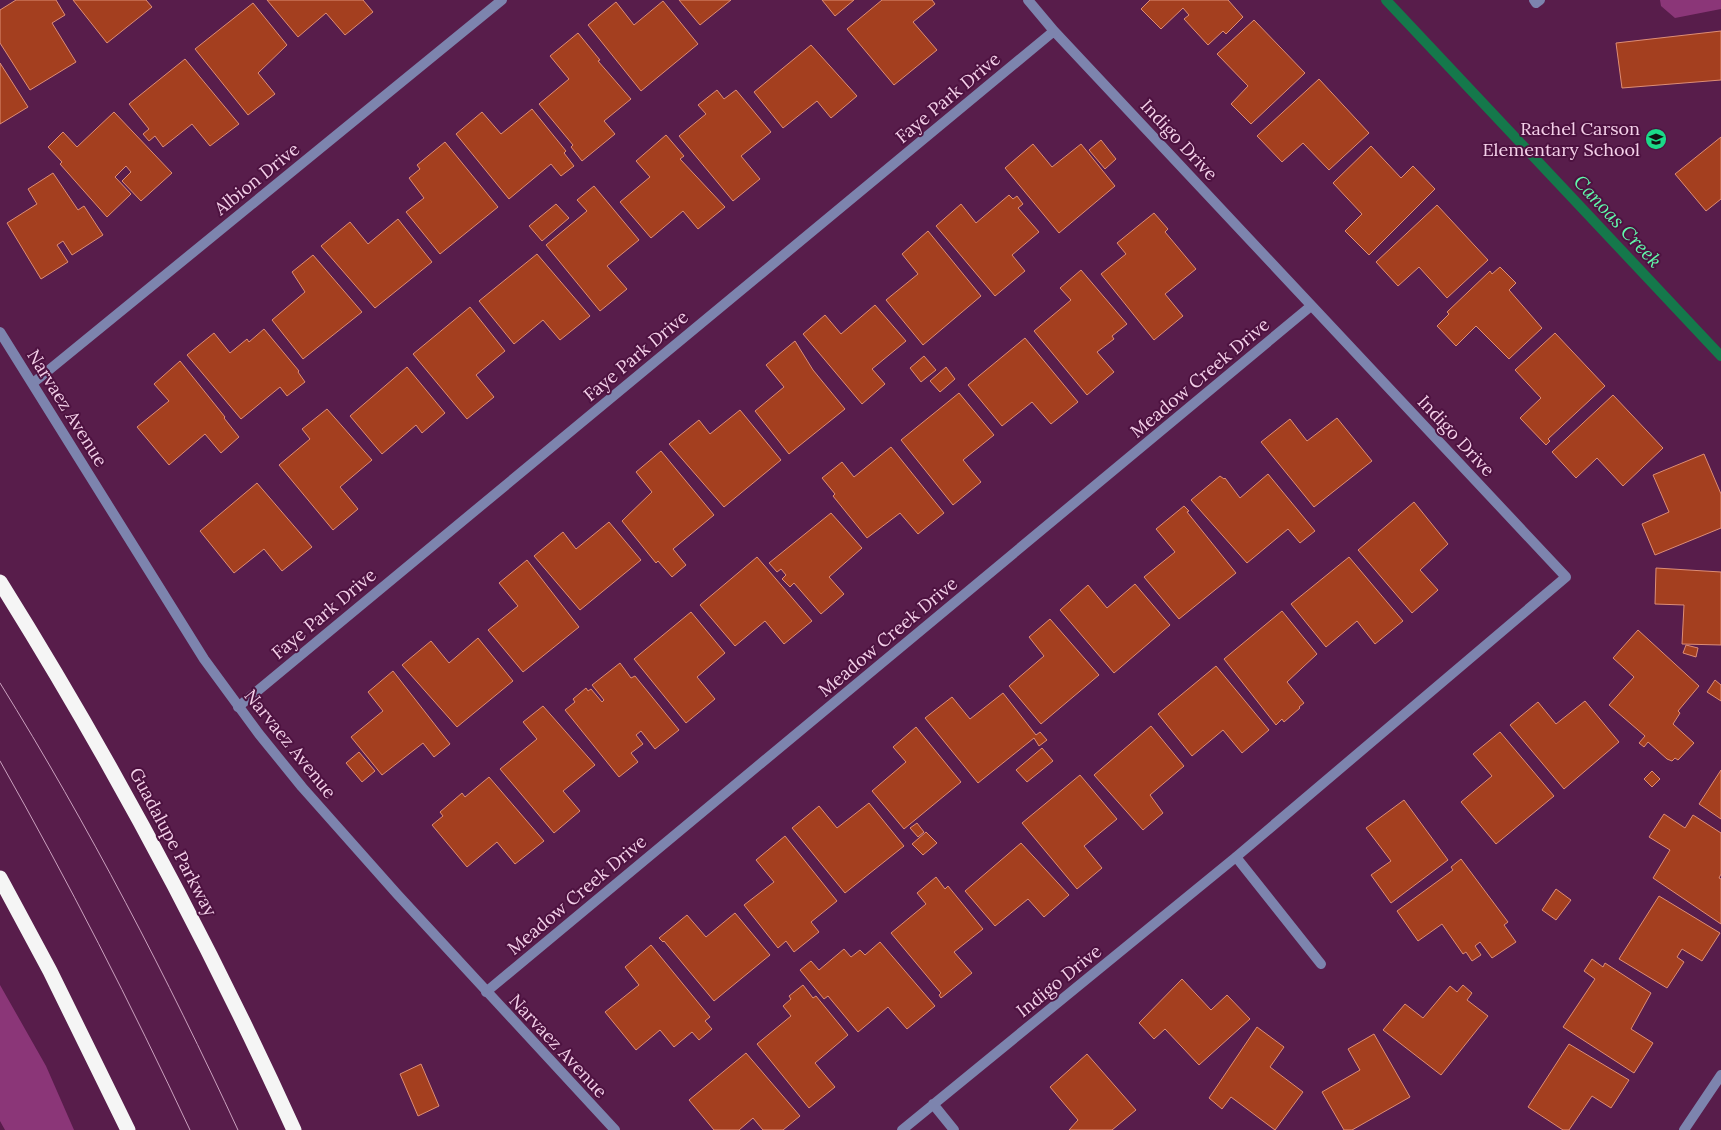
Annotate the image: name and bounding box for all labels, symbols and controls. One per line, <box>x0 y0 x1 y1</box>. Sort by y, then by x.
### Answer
street label: Faye Park Drive <box>891 47 1005 148</box>
street label: Indigo Drive <box>1136 94 1223 185</box>
place label: Rachel Carson Elementary School <box>1482 117 1640 161</box>
school or university icon: Rachel Carson Elementary School <box>1644 127 1668 151</box>
street label: Albion Drive <box>209 137 304 221</box>
water label: Canoas Creek <box>1569 170 1667 272</box>
street label: Faye Park Drive <box>579 305 693 406</box>
street label: Meadow Creek Drive <box>1125 312 1274 443</box>
street label: Narvaez Avenue <box>22 345 113 471</box>
street label: Indigo Drive <box>1413 390 1500 481</box>
street label: Faye Park Drive <box>267 563 381 664</box>
street label: Meadow Creek Drive <box>813 571 962 702</box>
street label: Narvaez Avenue <box>239 684 342 803</box>
street label: Guadalupe Parkway <box>125 764 223 920</box>
street label: Meadow Creek Drive <box>502 829 651 960</box>
street label: Indigo Drive <box>1012 939 1106 1022</box>
street label: Narvaez Avenue <box>504 989 613 1103</box>

